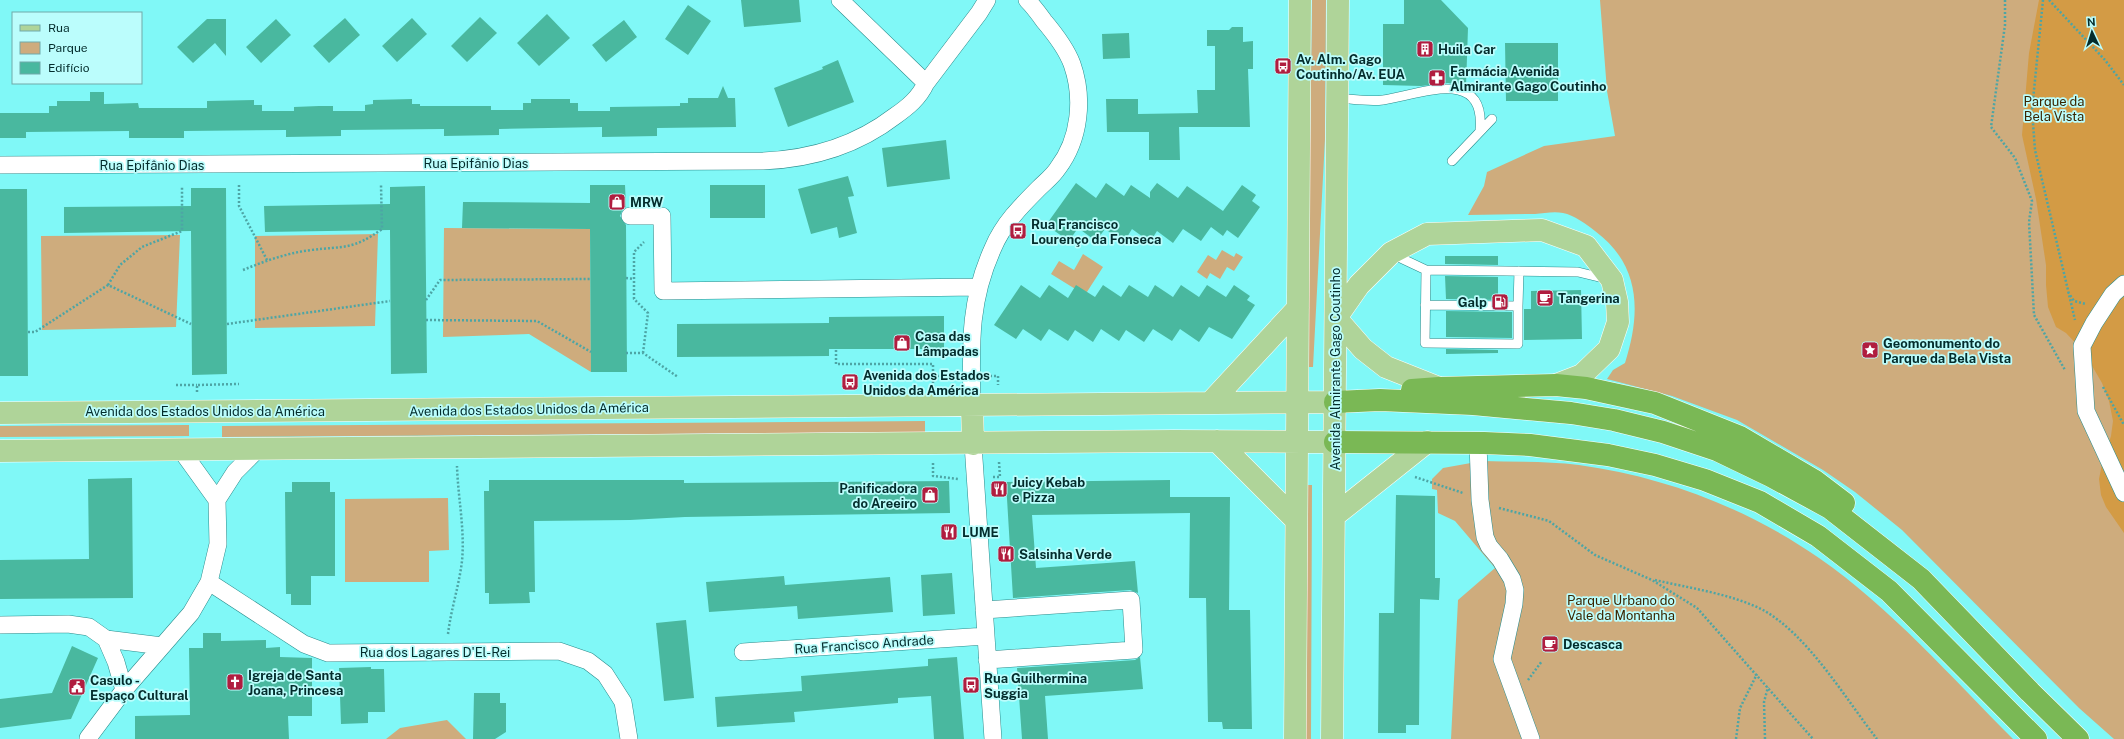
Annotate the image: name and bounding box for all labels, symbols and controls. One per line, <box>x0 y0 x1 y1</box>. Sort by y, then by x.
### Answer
legend <box>12 12 142 84</box>
north arrow <box>2072 12 2112 52</box>
text: N <box>2087 16 2096 28</box>
text: Rua <box>48 21 70 35</box>
building icon: Huila Car <box>1415 39 1435 59</box>
text: Parque <box>48 41 88 55</box>
place label: Huila Car <box>1438 42 1496 57</box>
place label: Av. Alm. Gago Coutinho/Av. EUA <box>1296 52 1405 82</box>
bus stop icon: Av. Alm. Gago Coutinho/Av. EUA <box>1273 56 1293 76</box>
text: Edifício <box>48 61 90 75</box>
place label: Farmácia Avenida Almirante Gago Coutinho <box>1450 64 1606 94</box>
pharmacy icon: Farmácia Avenida Almirante Gago Coutinho <box>1427 68 1447 88</box>
park label: Parque da Bela Vista <box>2024 94 2084 124</box>
street label: Rua Epifânio Dias <box>424 156 528 171</box>
street label: Rua Epifânio Dias <box>100 158 204 173</box>
shop icon: MRW <box>607 192 627 212</box>
place label: MRW <box>630 195 664 210</box>
place label: Rua Francisco Lourenço da Fonseca <box>1031 217 1161 247</box>
bus stop icon: Rua Francisco Lourenço da Fonseca <box>1008 221 1028 241</box>
street label: Avenida Almirante Gago Coutinho <box>1328 268 1343 470</box>
cafe icon: Tangerina <box>1535 288 1555 308</box>
place label: Tangerina <box>1558 291 1620 306</box>
fuel station icon: Galp <box>1490 292 1510 312</box>
place label: Galp <box>1458 295 1487 310</box>
place label: Casa das Lâmpadas <box>915 329 979 359</box>
shop icon: Casa das Lâmpadas <box>892 333 912 353</box>
place label: Geomonumento do Parque da Bela Vista <box>1883 336 2011 366</box>
place icon: Geomonumento do Parque da Bela Vista <box>1860 340 1880 360</box>
place label: Avenida dos Estados Unidos da América <box>863 368 990 398</box>
bus stop icon: Avenida dos Estados Unidos da América <box>840 372 860 392</box>
street label: Avenida dos Estados Unidos da América <box>409 400 649 419</box>
street label: Avenida dos Estados Unidos da América <box>85 404 325 419</box>
place label: Juicy Kebab e Pizza <box>1012 475 1085 505</box>
restaurant icon: Juicy Kebab e Pizza <box>989 479 1009 499</box>
place label: Panificadora do Areeiro <box>839 481 917 511</box>
shop icon: Panificadora do Areeiro <box>920 485 940 505</box>
restaurant icon: LUME <box>939 522 959 542</box>
place label: LUME <box>962 525 999 540</box>
restaurant icon: Salsinha Verde <box>996 544 1016 564</box>
place label: Salsinha Verde <box>1019 547 1112 562</box>
park label: Parque Urbano do Vale da Montanha <box>1567 593 1675 623</box>
street label: Rua Francisco Andrade <box>794 632 934 657</box>
cafe icon: Descasca <box>1540 634 1560 654</box>
place label: Descasca <box>1563 637 1622 652</box>
street label: Rua dos Lagares D'El-Rei <box>360 645 510 660</box>
place label: Igreja de Santa Joana, Princesa <box>248 668 343 698</box>
place label: Rua Guilhermina Suggia <box>984 671 1087 701</box>
church icon: Igreja de Santa Joana, Princesa <box>225 672 245 692</box>
place label: Casulo - Espaço Cultural <box>90 673 189 703</box>
bus stop icon: Rua Guilhermina Suggia <box>961 675 981 695</box>
public building icon: Casulo - Espaço Cultural <box>67 677 87 697</box>

